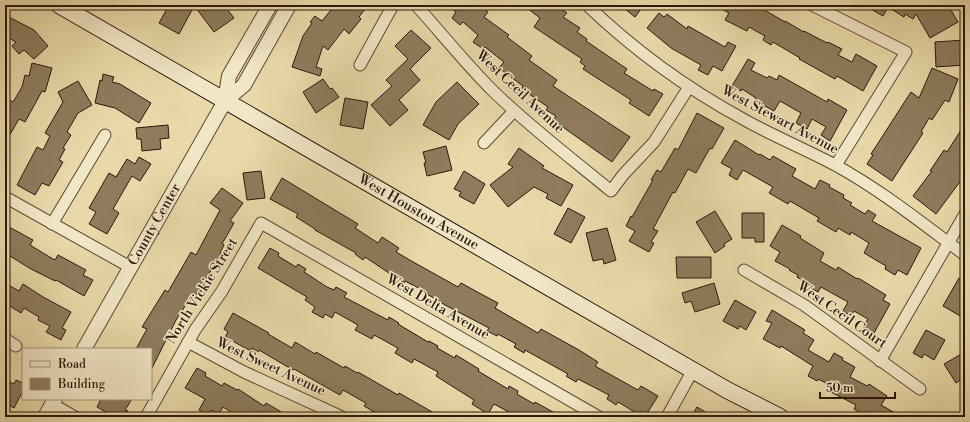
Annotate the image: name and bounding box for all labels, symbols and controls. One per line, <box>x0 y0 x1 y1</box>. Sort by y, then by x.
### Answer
street label: West Cecil Avenue <box>471 46 568 138</box>
street label: West Stewart Avenue <box>717 81 842 158</box>
street label: West Houston Avenue <box>354 170 482 254</box>
street label: County Center <box>124 180 185 269</box>
street label: North Vickie Street <box>162 235 242 347</box>
street label: West Delta Avenue <box>382 270 493 344</box>
street label: West Cecil Court <box>793 277 890 353</box>
street label: West Sweet Avenue <box>213 333 329 400</box>
legend <box>22 348 152 400</box>
text: Road <box>58 357 86 372</box>
scale bar <box>820 374 895 400</box>
text: Building <box>57 377 106 392</box>
text: 50 m <box>826 381 854 396</box>

